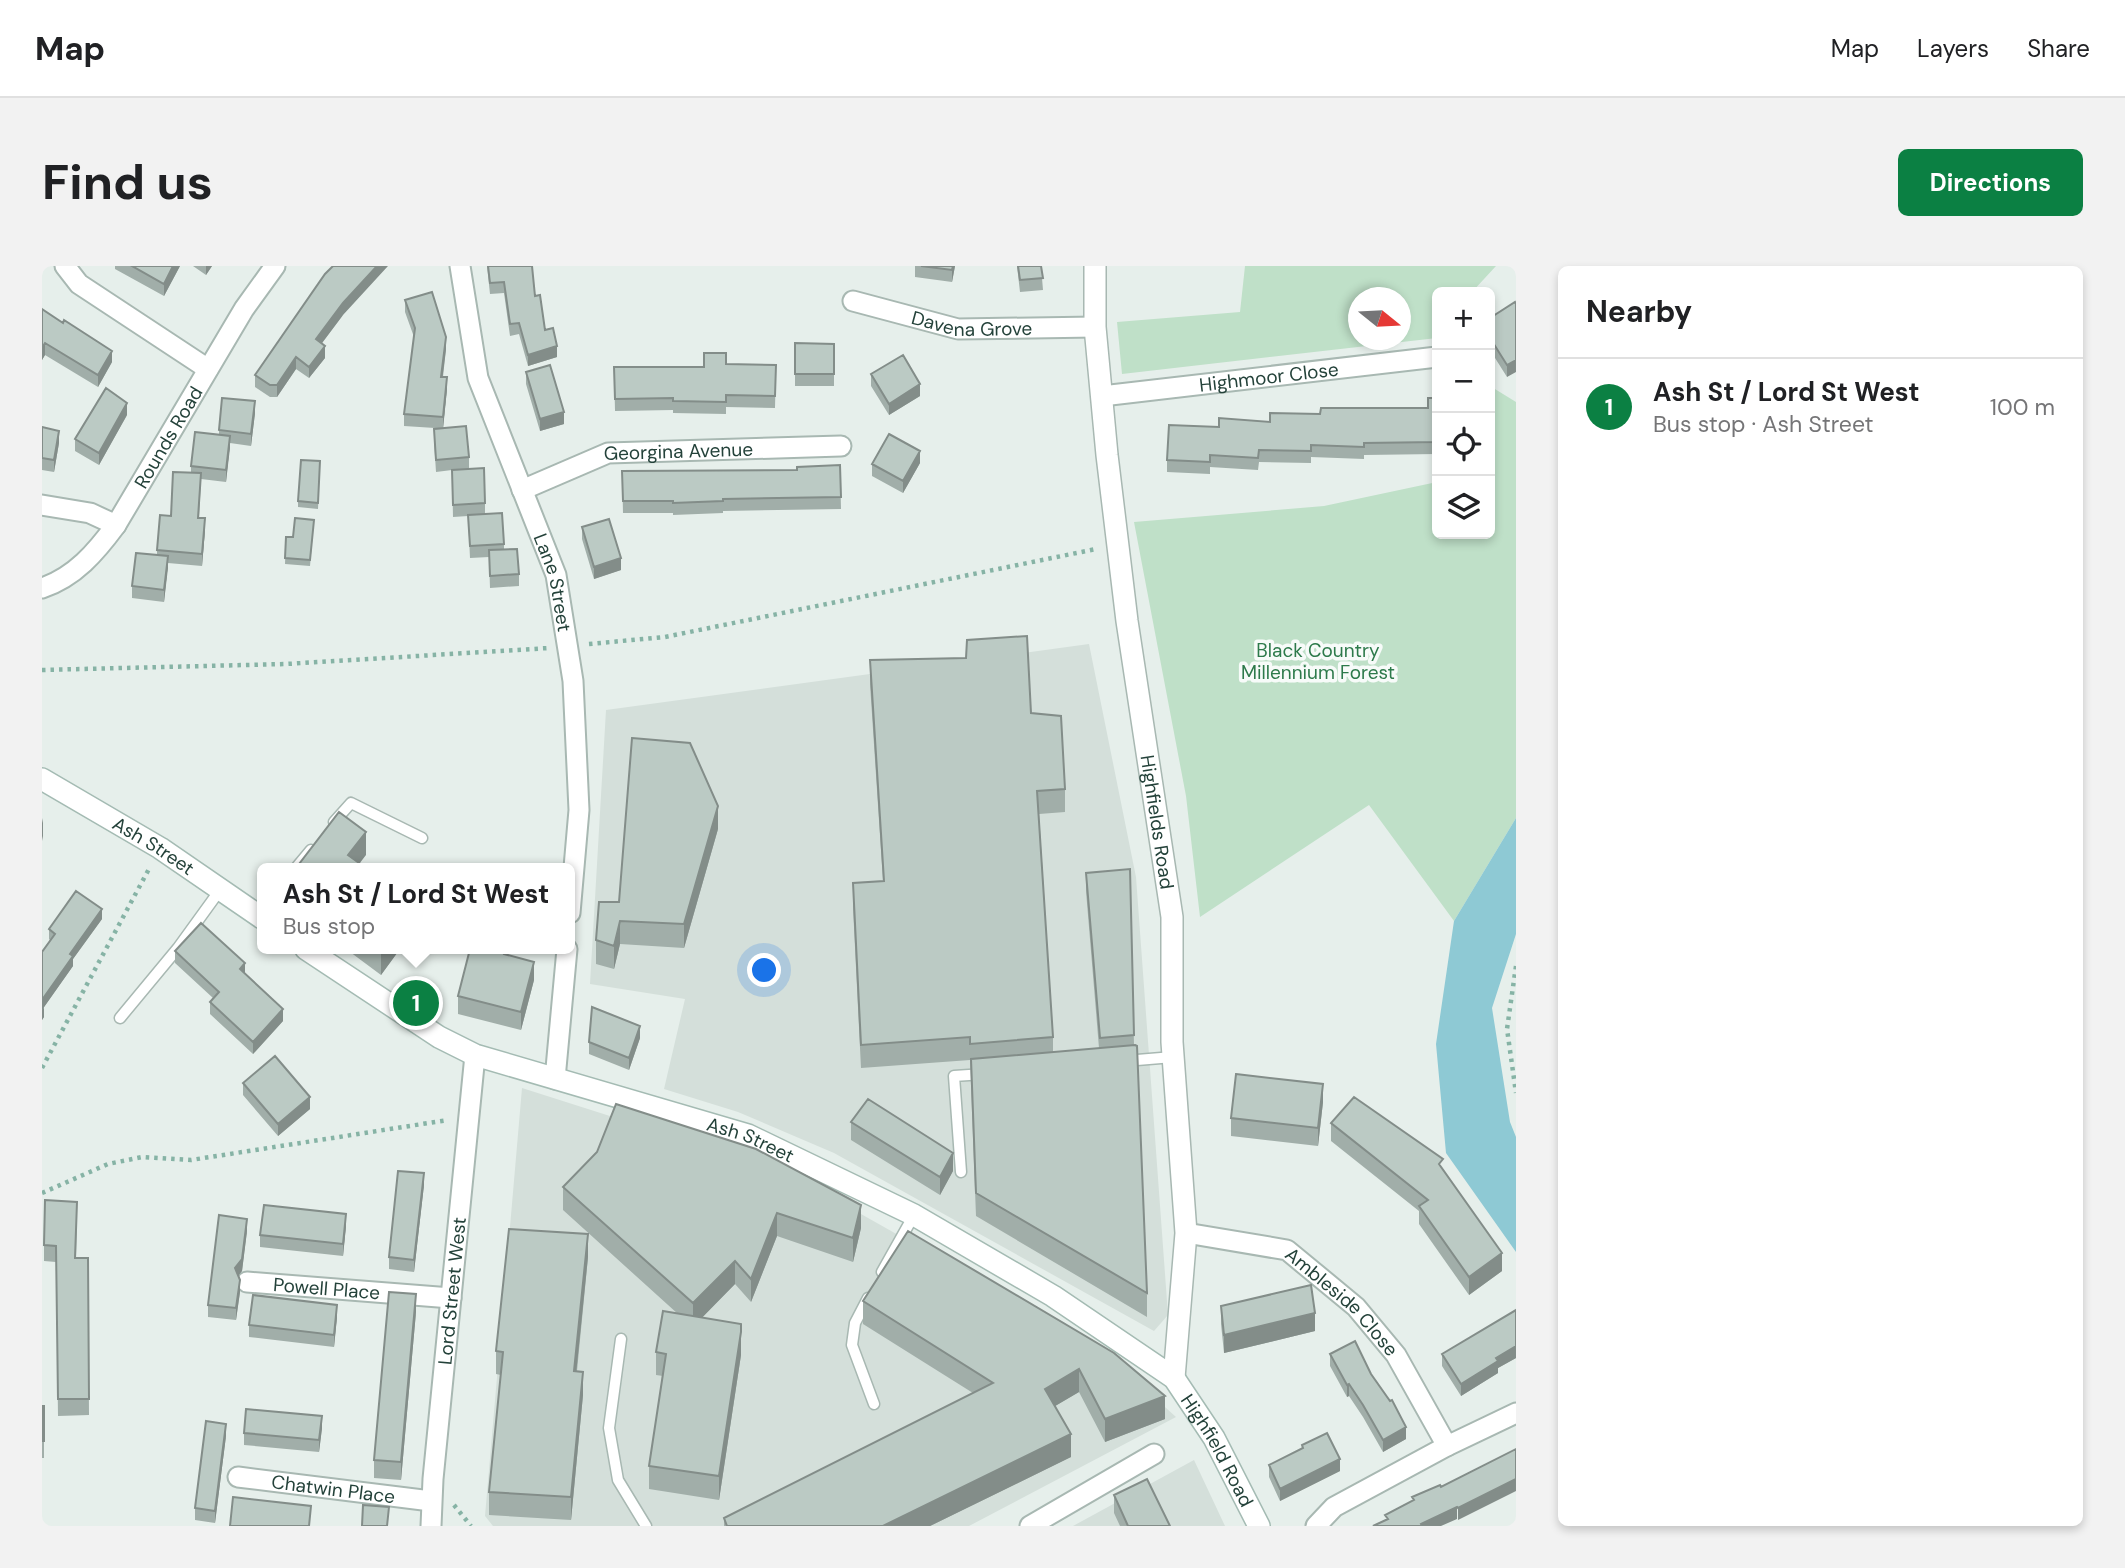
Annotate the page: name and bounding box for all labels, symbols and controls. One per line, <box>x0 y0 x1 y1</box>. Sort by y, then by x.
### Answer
text: Map <box>35 27 105 70</box>
text: Map <box>1831 33 1879 64</box>
text: Layers <box>1917 33 1989 64</box>
text: Share <box>2027 33 2090 64</box>
button: Directions <box>1898 149 2083 216</box>
text: Find us <box>42 150 213 214</box>
north arrow <box>1348 287 1411 350</box>
map controls <box>1432 287 1495 539</box>
button: + <box>1432 287 1495 350</box>
text: Nearby <box>1586 292 1692 331</box>
street label: Davena Grove <box>909 305 1032 342</box>
button: − <box>1432 350 1495 413</box>
street label: Highmoor Close <box>1198 357 1340 398</box>
text: Ash St / Lord St West <box>1653 375 1920 409</box>
street label: Rounds Road <box>129 382 208 493</box>
text: 1 <box>1605 392 1613 422</box>
text: 100 m <box>1990 392 2055 422</box>
text: Bus stop · Ash Street <box>1653 409 1874 439</box>
button: locate <box>1432 413 1495 476</box>
street label: Georgina Avenue <box>603 437 753 466</box>
button: layers <box>1432 476 1495 539</box>
street label: Lane Street <box>528 530 577 634</box>
park label: Black Country Millennium Forest <box>1241 638 1395 685</box>
street label: Highfields Road <box>1135 753 1180 891</box>
street label: Ash Street <box>108 811 199 881</box>
popup <box>257 863 575 954</box>
text: Ash St / Lord St West <box>283 877 549 911</box>
text: Bus stop <box>283 911 375 941</box>
your location <box>747 953 781 987</box>
pin: 1 <box>393 977 439 1029</box>
street label: Ash Street <box>704 1112 798 1168</box>
street label: Lord Street West <box>432 1216 472 1366</box>
street label: Ambleside Close <box>1280 1242 1404 1361</box>
street label: Powell Place <box>272 1272 381 1305</box>
street label: Highfield Road <box>1175 1389 1259 1511</box>
street label: Chatwin Place <box>270 1469 396 1509</box>

